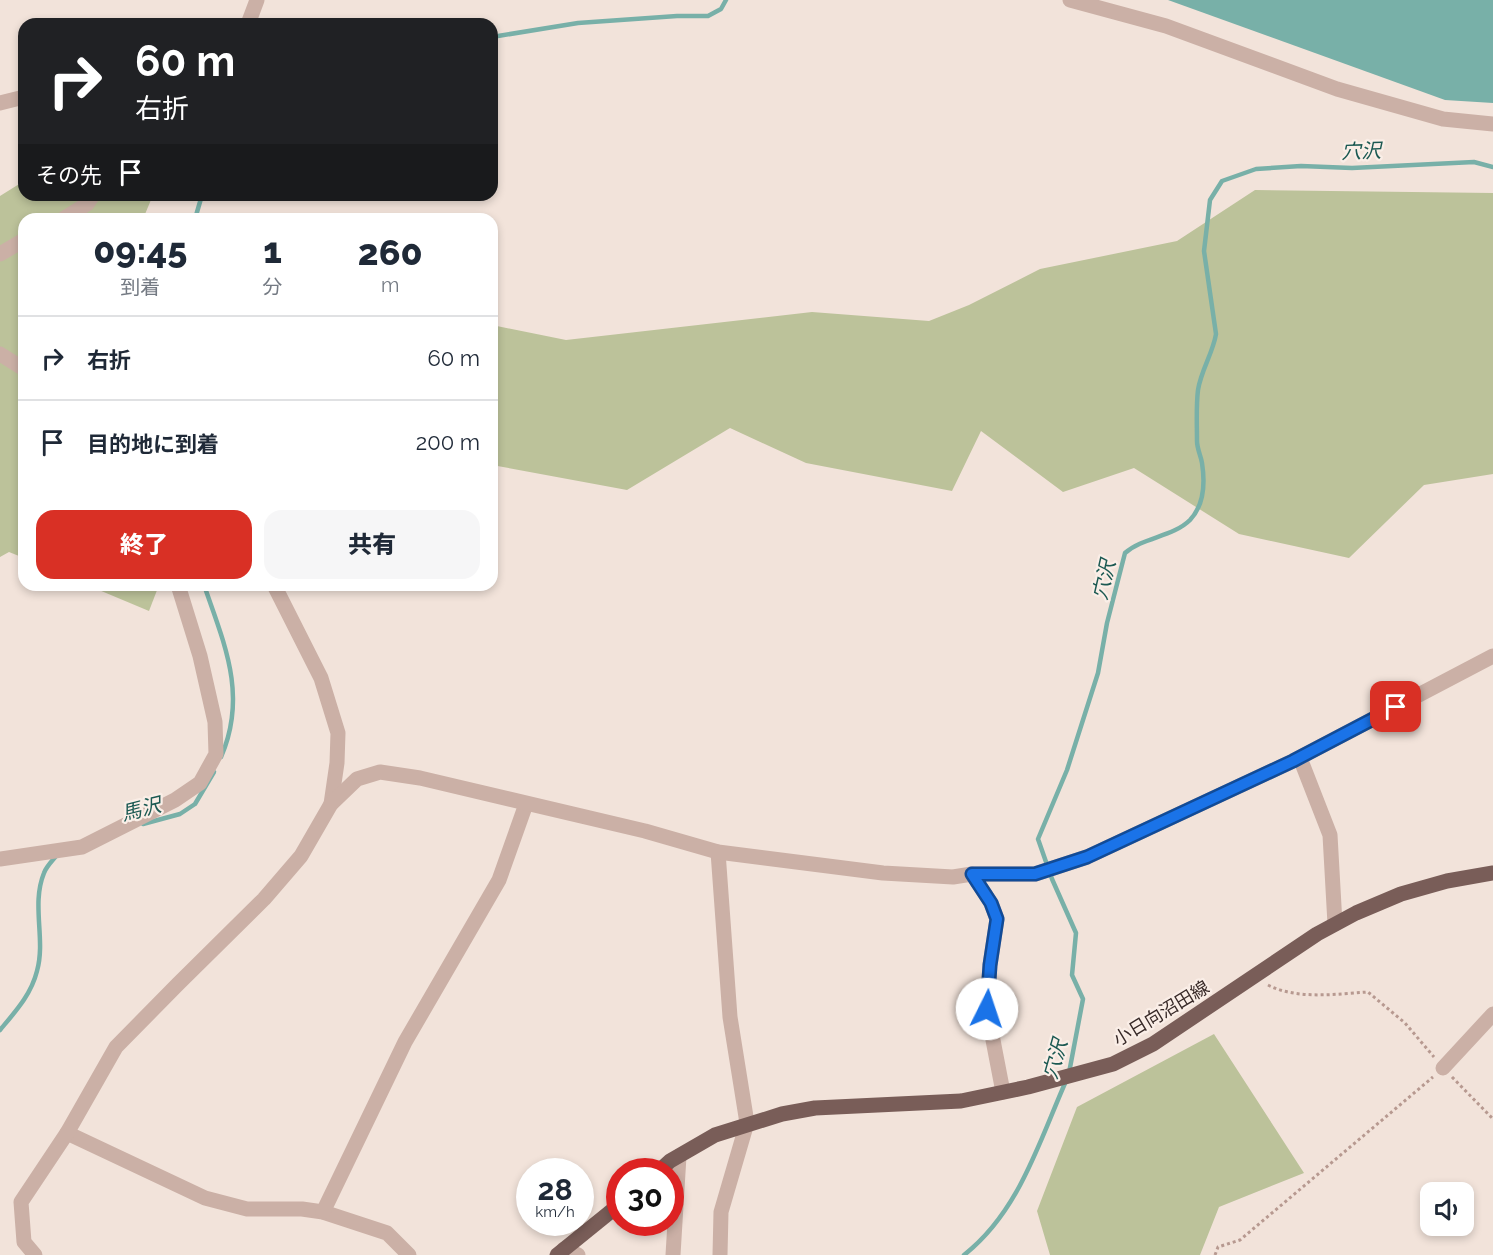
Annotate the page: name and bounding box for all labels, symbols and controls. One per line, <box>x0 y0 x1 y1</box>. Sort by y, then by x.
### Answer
text: 60 m <box>135 37 235 86</box>
icon: right <box>36 42 114 120</box>
text: 右折 <box>135 93 189 124</box>
water label: 穴沢 <box>1341 138 1384 164</box>
icon: arrive <box>114 156 147 189</box>
text: その先 <box>36 162 102 188</box>
text: 09:45 <box>93 229 187 271</box>
text: 1 <box>263 229 282 271</box>
text: 260 <box>358 231 423 273</box>
text: m <box>381 273 399 297</box>
text: 到着 <box>120 275 160 299</box>
text: 分 <box>263 275 283 299</box>
icon: right <box>36 342 69 375</box>
text: 60 m <box>427 345 480 371</box>
text: 右折 <box>87 347 131 373</box>
icon: arrive <box>36 426 69 459</box>
text: 200 m <box>416 429 480 455</box>
text: 目的地に到着 <box>87 431 219 457</box>
button: 終了 <box>36 510 252 579</box>
button: 共有 <box>264 510 480 579</box>
water label: 穴沢 <box>1088 555 1121 602</box>
pin <box>1370 681 1421 732</box>
icon: arrive <box>1379 690 1412 723</box>
water label: 馬沢 <box>119 792 166 825</box>
street label: 小日向沼田線 <box>1109 976 1213 1050</box>
position arrow <box>955 977 1019 1041</box>
water label: 穴沢 <box>1038 1034 1073 1082</box>
speed limit sign: 30 <box>606 1158 684 1236</box>
text: 28 <box>537 1172 573 1207</box>
map controls <box>1420 1182 1474 1236</box>
button: sound <box>1420 1182 1474 1236</box>
text: km/h <box>535 1203 575 1221</box>

